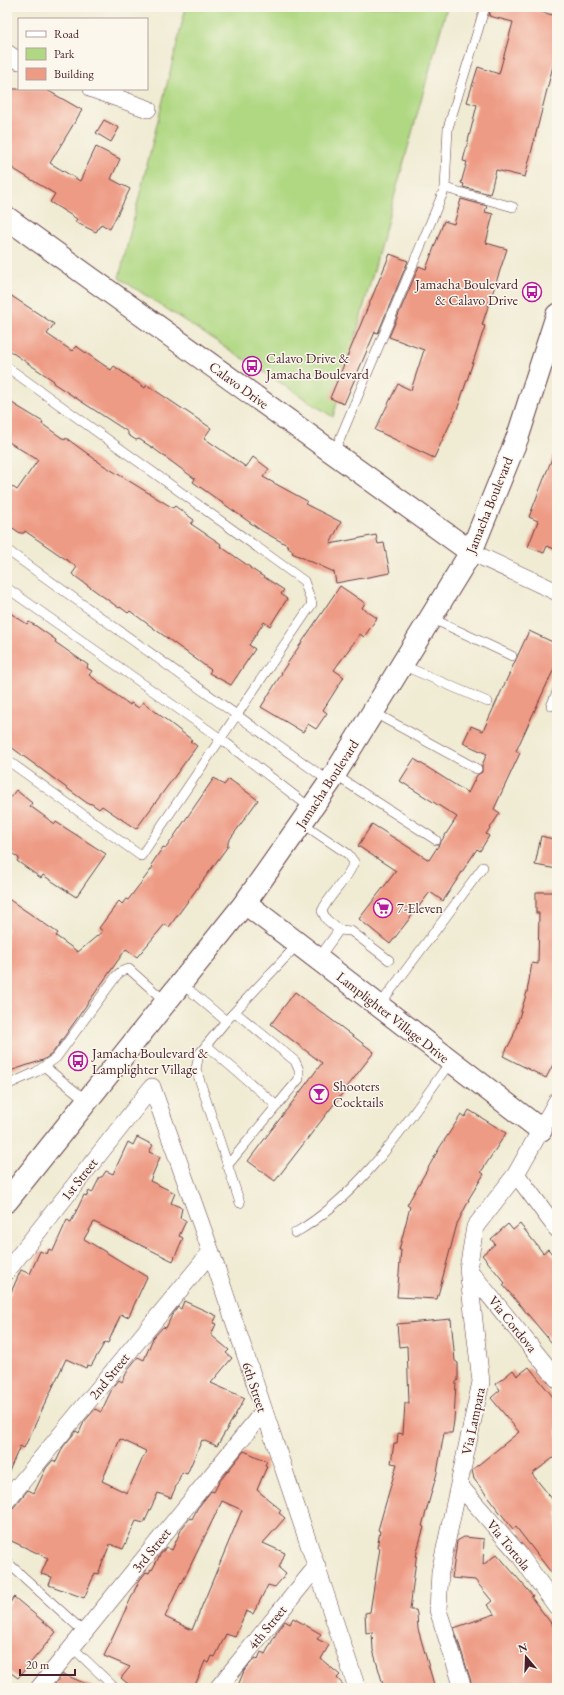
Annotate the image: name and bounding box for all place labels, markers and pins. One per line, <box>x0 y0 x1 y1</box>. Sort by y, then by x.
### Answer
place label: Jamacha Boulevard & Calavo Drive <box>414 275 519 309</box>
bus stop icon: Jamacha Boulevard & Calavo Drive <box>521 281 543 303</box>
place label: Calavo Drive & Jamacha Boulevard <box>265 349 370 383</box>
bus stop icon: Calavo Drive & Jamacha Boulevard <box>241 355 263 377</box>
supermarket icon: 7-Eleven <box>372 897 394 919</box>
place label: 7-Eleven <box>397 899 444 917</box>
place label: Jamacha Boulevard & Lamplighter Village <box>91 1044 209 1078</box>
bus stop icon: Jamacha Boulevard & Lamplighter Village <box>67 1050 89 1072</box>
place label: Shooters Cocktails <box>333 1077 384 1111</box>
bar icon: Shooters Cocktails <box>308 1083 330 1105</box>

